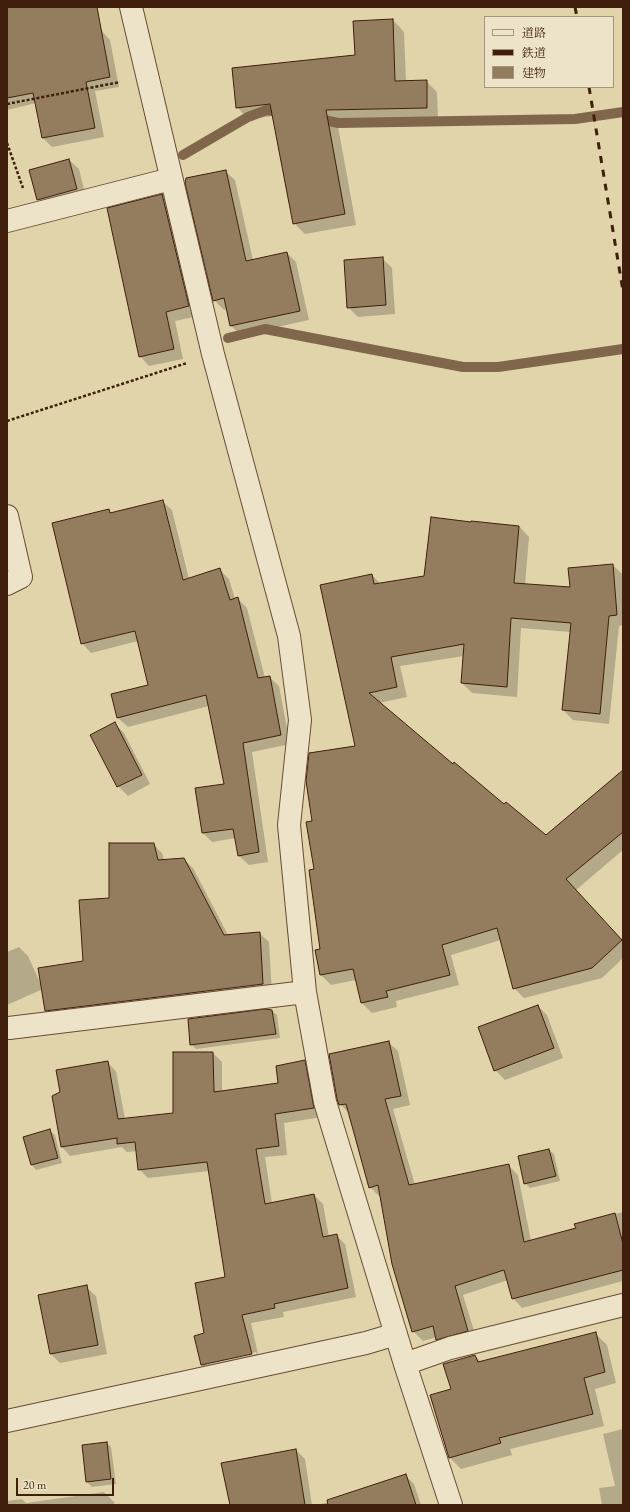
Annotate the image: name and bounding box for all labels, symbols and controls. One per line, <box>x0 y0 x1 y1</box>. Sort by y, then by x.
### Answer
legend <box>484 16 614 88</box>
text: 道路 <box>522 25 546 41</box>
text: 鉄道 <box>522 45 546 61</box>
text: 建物 <box>522 65 546 81</box>
scale bar <box>18 1470 116 1496</box>
text: 20 m <box>23 1477 46 1493</box>

